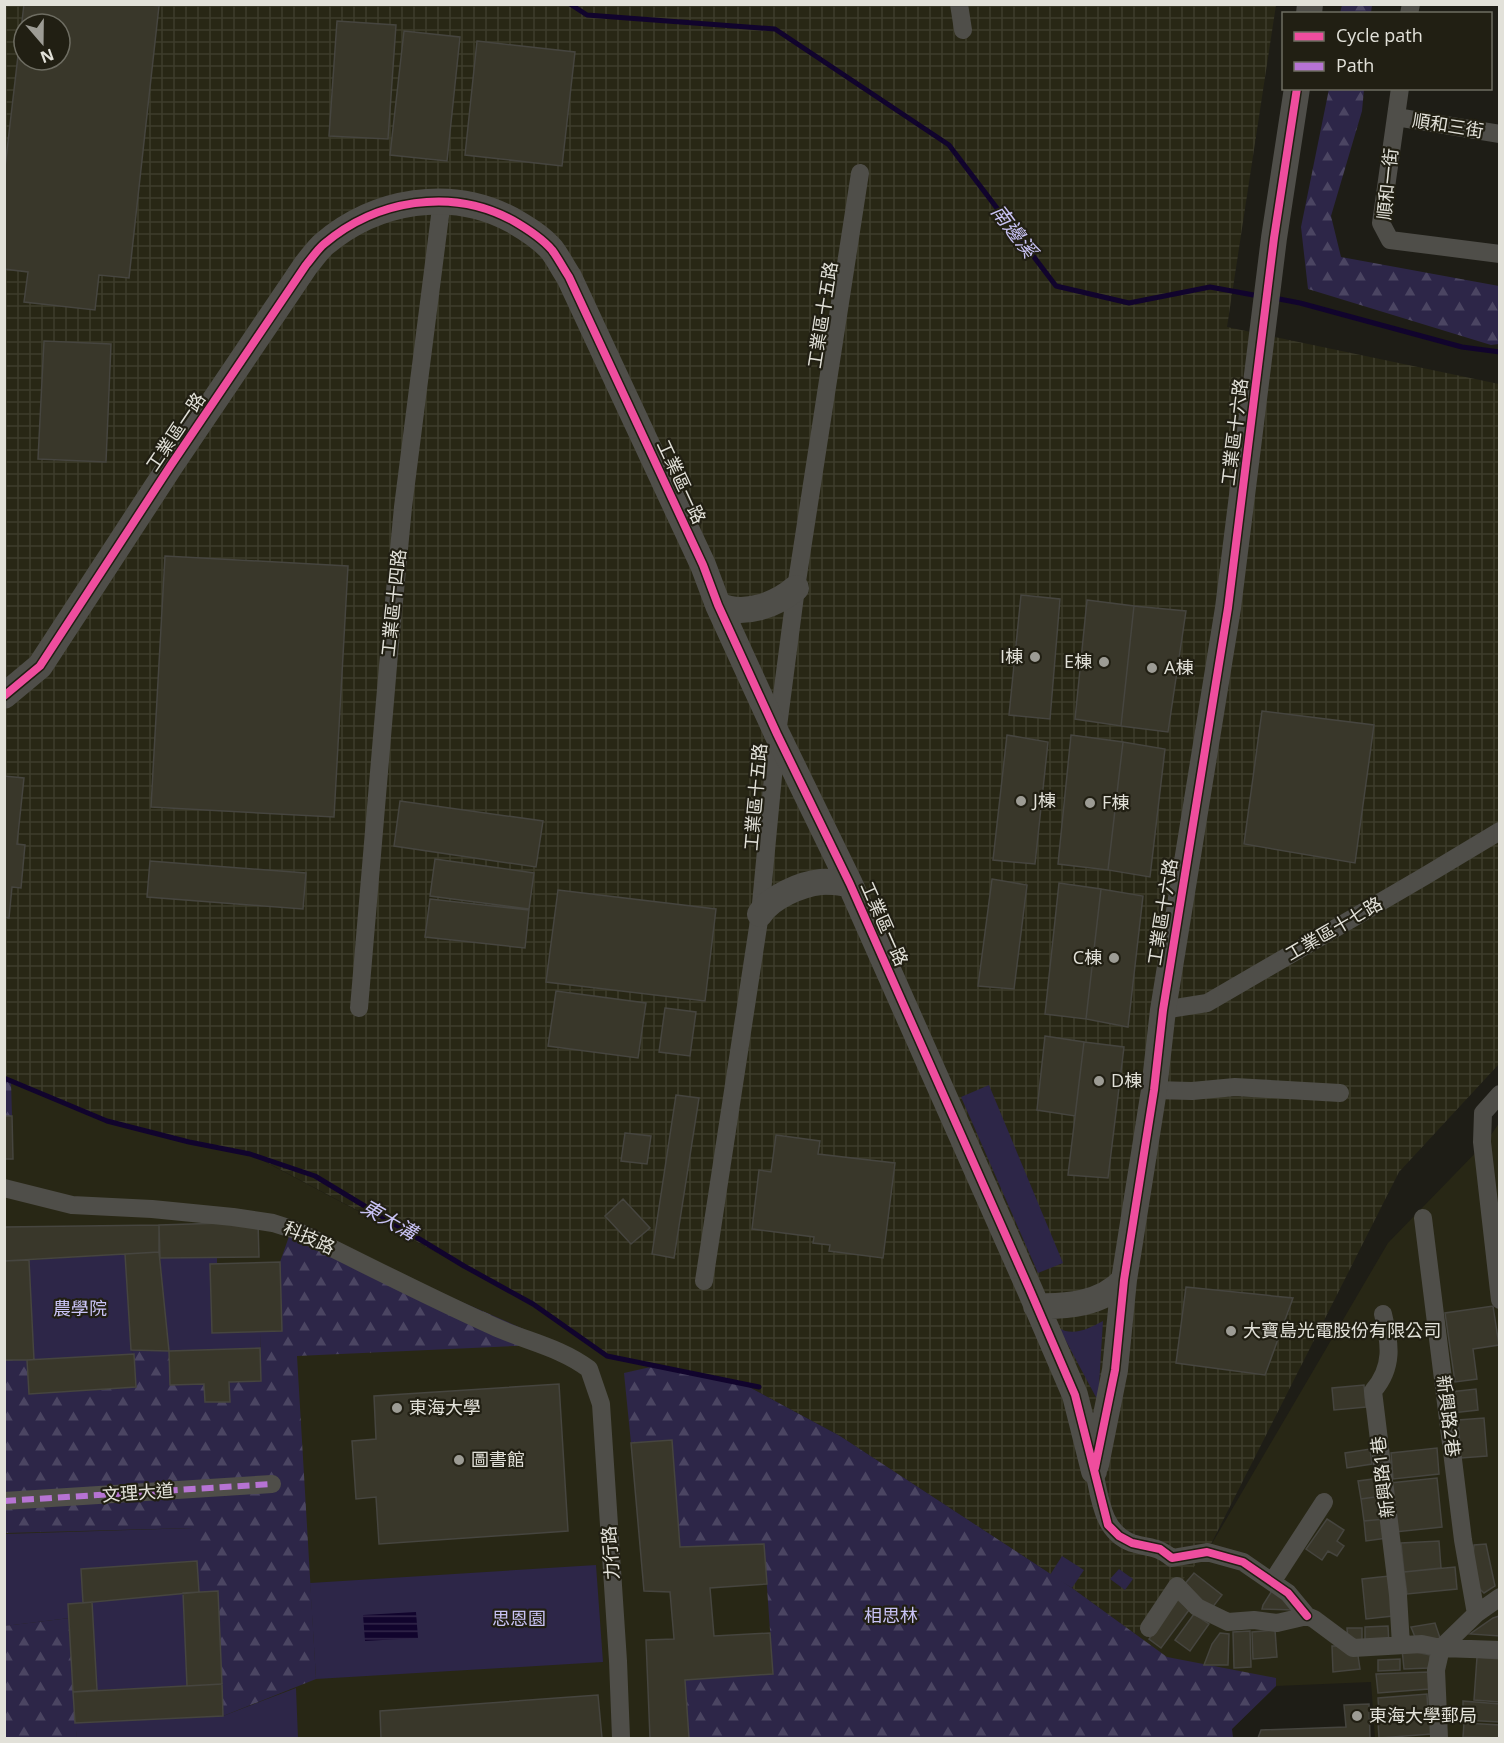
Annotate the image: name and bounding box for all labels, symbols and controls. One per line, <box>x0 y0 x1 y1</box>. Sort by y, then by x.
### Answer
north arrow <box>12 12 72 72</box>
legend <box>1282 12 1492 90</box>
text: Cycle path <box>1336 23 1423 47</box>
text: N <box>37 44 57 69</box>
text: Path <box>1336 53 1374 77</box>
street label: 順和三街 <box>1411 108 1486 142</box>
street label: 順和一街 <box>1371 147 1403 221</box>
water label: 南邊溪 <box>986 199 1045 265</box>
street label: 工業區十五路 <box>802 260 842 370</box>
street label: 工業區十六路 <box>1216 377 1252 487</box>
street label: 工業區一路 <box>140 387 210 475</box>
street label: 工業區一路 <box>652 436 712 527</box>
street label: 工業區十四路 <box>375 548 411 658</box>
place label: I棟 <box>1000 644 1023 668</box>
place label: E棟 <box>1064 649 1092 673</box>
marker: I棟 <box>1028 650 1042 664</box>
marker: E棟 <box>1097 655 1111 669</box>
place label: A棟 <box>1164 655 1193 679</box>
marker: A棟 <box>1145 661 1159 675</box>
street label: 工業區十五路 <box>738 742 772 852</box>
place label: J棟 <box>1031 788 1056 812</box>
place label: F棟 <box>1102 790 1129 814</box>
marker: J棟 <box>1014 794 1028 808</box>
marker: F棟 <box>1083 796 1097 810</box>
street label: 工業區十六路 <box>1142 857 1182 967</box>
street label: 工業區一路 <box>856 878 914 970</box>
street label: 工業區十七路 <box>1281 891 1386 966</box>
place label: C棟 <box>1073 945 1102 969</box>
marker: C棟 <box>1107 951 1121 965</box>
place label: D棟 <box>1111 1068 1142 1092</box>
marker: D棟 <box>1092 1074 1106 1088</box>
water label: 東大溝 <box>357 1193 425 1248</box>
street label: 科技路 <box>280 1215 339 1259</box>
park label: 農學院 <box>53 1296 107 1320</box>
place label: 大寶島光電股份有限公司 <box>1243 1318 1441 1342</box>
marker: 大寶島光電股份有限公司 <box>1224 1324 1238 1338</box>
street label: 新興路2巷 <box>1432 1374 1466 1458</box>
place label: 東海大學 <box>409 1395 481 1419</box>
marker: 東海大學 <box>390 1401 404 1415</box>
street label: 新興路1巷 <box>1365 1435 1399 1519</box>
place label: 圖書館 <box>471 1447 525 1471</box>
marker: 圖書館 <box>452 1453 466 1467</box>
street label: 文理大道 <box>101 1478 175 1506</box>
street label: 力行路 <box>596 1525 624 1581</box>
park label: 相思林 <box>864 1603 918 1627</box>
park label: 思恩園 <box>492 1606 546 1630</box>
place label: 東海大學郵局 <box>1369 1703 1477 1727</box>
marker: 東海大學郵局 <box>1350 1709 1364 1723</box>

